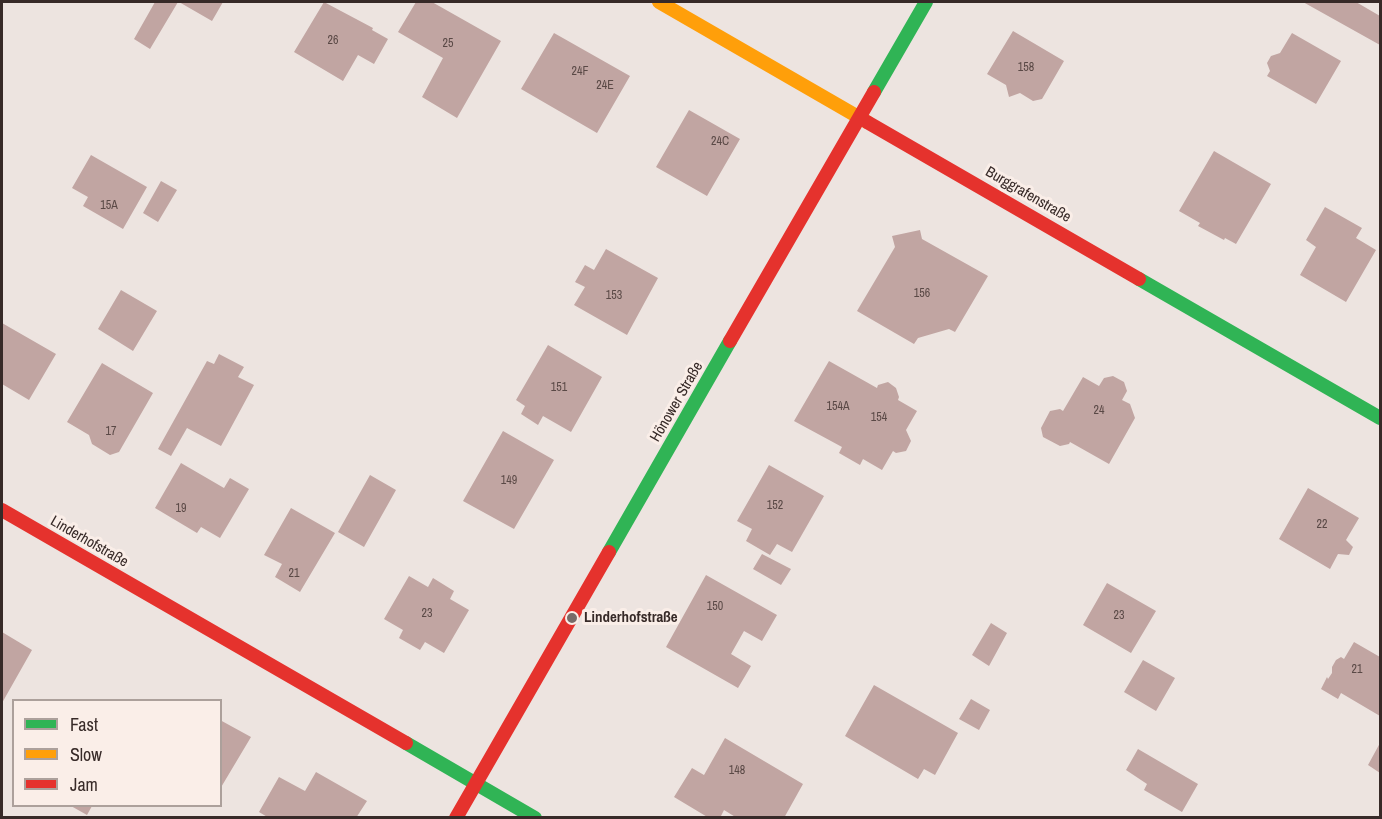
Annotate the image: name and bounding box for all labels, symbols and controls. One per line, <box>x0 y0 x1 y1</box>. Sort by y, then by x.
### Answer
house number: 26 <box>328 34 338 48</box>
house number: 25 <box>443 37 453 51</box>
house number: 158 <box>1018 61 1034 75</box>
house number: 24F <box>572 65 588 79</box>
house number: 24E <box>596 79 614 93</box>
house number: 24C <box>711 135 729 149</box>
street label: Burggrafenstraße <box>982 163 1074 227</box>
house number: 15A <box>100 199 118 213</box>
house number: 156 <box>914 287 930 301</box>
house number: 153 <box>606 289 622 303</box>
street label: Hönower Straße <box>647 359 707 445</box>
house number: 151 <box>551 381 567 395</box>
house number: 154A <box>827 400 849 414</box>
house number: 24 <box>1094 404 1104 418</box>
house number: 154 <box>871 411 887 425</box>
house number: 17 <box>106 425 116 439</box>
house number: 149 <box>501 474 517 488</box>
house number: 152 <box>767 499 783 513</box>
house number: 19 <box>176 502 186 516</box>
street label: Linderhofstraße <box>47 512 131 572</box>
house number: 22 <box>1317 518 1327 532</box>
house number: 21 <box>289 567 299 581</box>
house number: 150 <box>707 600 723 614</box>
house number: 23 <box>422 607 432 621</box>
place label: Linderhofstraße <box>584 609 678 627</box>
house number: 23 <box>1114 609 1124 623</box>
marker: Linderhofstraße <box>565 611 579 625</box>
house number: 21 <box>1352 663 1362 677</box>
legend <box>12 699 222 807</box>
text: Fast <box>70 712 98 737</box>
text: Slow <box>70 742 102 767</box>
house number: 148 <box>729 764 745 778</box>
text: Jam <box>70 772 98 797</box>

